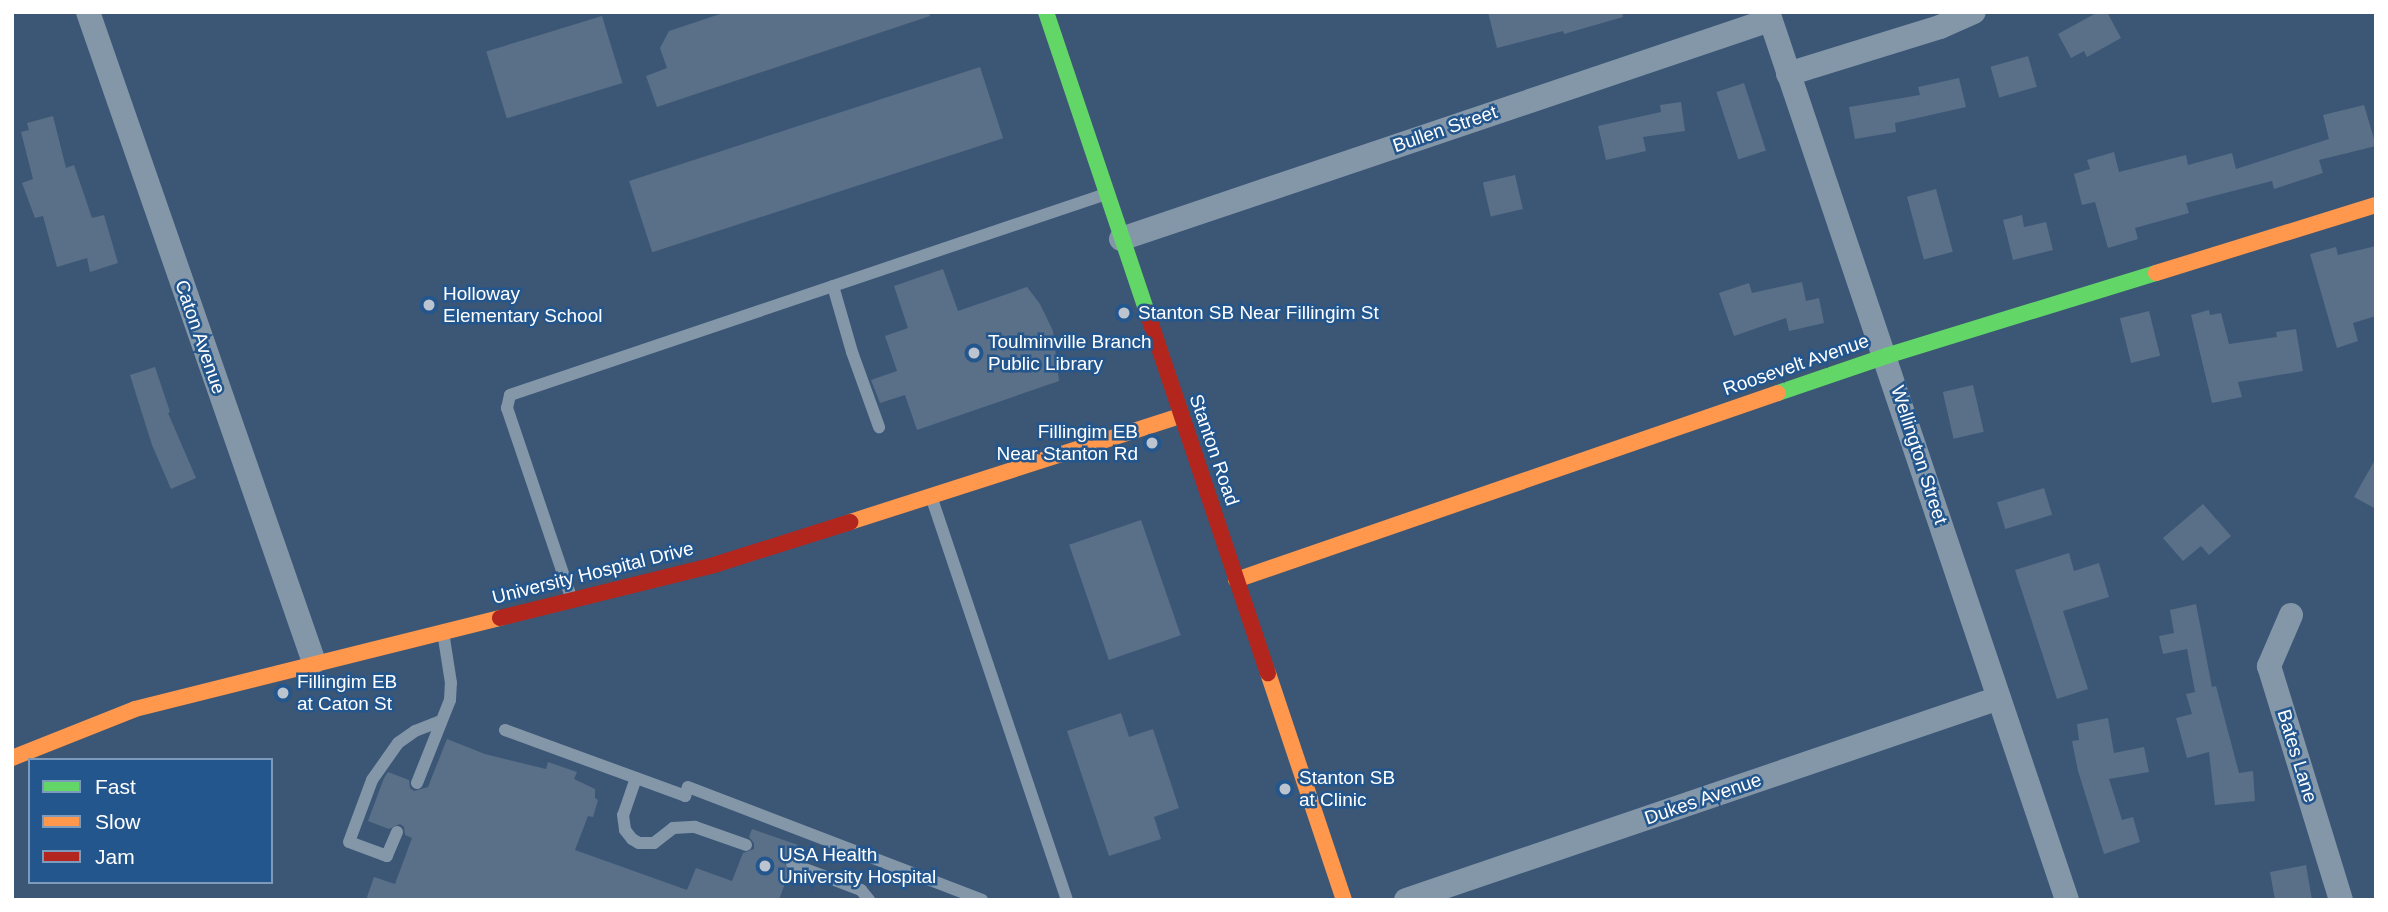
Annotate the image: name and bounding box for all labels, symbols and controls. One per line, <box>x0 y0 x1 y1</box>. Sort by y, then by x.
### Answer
street label: Bullen Street <box>1390 101 1500 157</box>
street label: Caton Avenue <box>170 277 230 397</box>
place label: Holloway Elementary School <box>443 283 602 327</box>
marker: Holloway Elementary School <box>421 297 437 313</box>
place label: Stanton SB Near Fillingim St <box>1138 302 1379 324</box>
marker: Stanton SB Near Fillingim St <box>1116 305 1132 321</box>
street label: Roosevelt Avenue <box>1720 329 1872 401</box>
place label: Toulminville Branch Public Library <box>988 331 1152 375</box>
marker: Toulminville Branch Public Library <box>966 345 982 361</box>
street label: Wellington Street <box>1886 383 1952 527</box>
street label: Stanton Road <box>1184 391 1244 509</box>
place label: Fillingim EB Near Stanton Rd <box>996 421 1138 465</box>
marker: Fillingim EB Near Stanton Rd <box>1144 435 1160 451</box>
street label: University Hospital Drive <box>490 537 696 609</box>
place label: Fillingim EB at Caton St <box>297 671 397 715</box>
marker: Fillingim EB at Caton St <box>275 685 291 701</box>
street label: Bates Lane <box>2272 707 2322 805</box>
legend <box>28 758 273 884</box>
place label: Stanton SB at Clinic <box>1299 767 1395 811</box>
street label: Dukes Avenue <box>1641 768 1765 830</box>
text: Fast <box>95 775 136 798</box>
marker: Stanton SB at Clinic <box>1277 781 1293 797</box>
text: Slow <box>95 810 141 833</box>
place label: USA Health University Hospital <box>779 844 936 888</box>
text: Jam <box>95 845 135 868</box>
marker: USA Health University Hospital <box>757 858 773 874</box>

